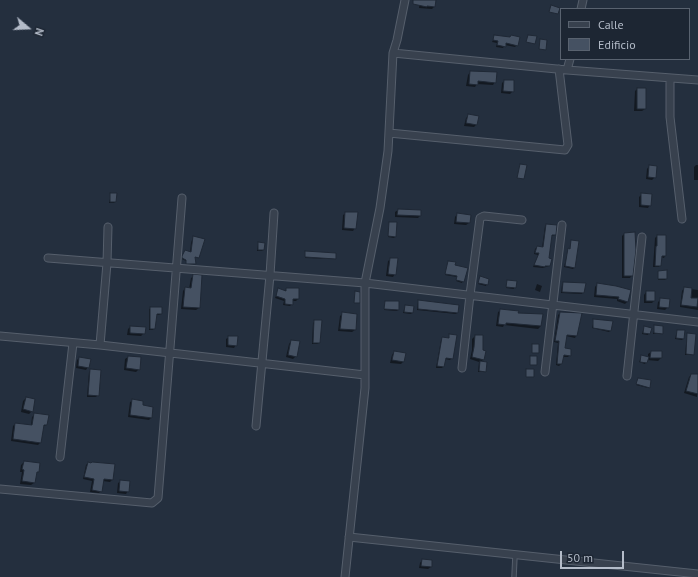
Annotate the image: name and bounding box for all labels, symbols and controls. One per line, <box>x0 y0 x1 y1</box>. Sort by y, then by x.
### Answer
north arrow <box>8 8 48 48</box>
legend <box>560 8 690 60</box>
text: Calle <box>598 17 624 32</box>
text: N <box>32 26 47 38</box>
text: Edificio <box>598 37 636 52</box>
scale bar <box>562 543 626 569</box>
text: 50 m <box>567 550 593 565</box>

